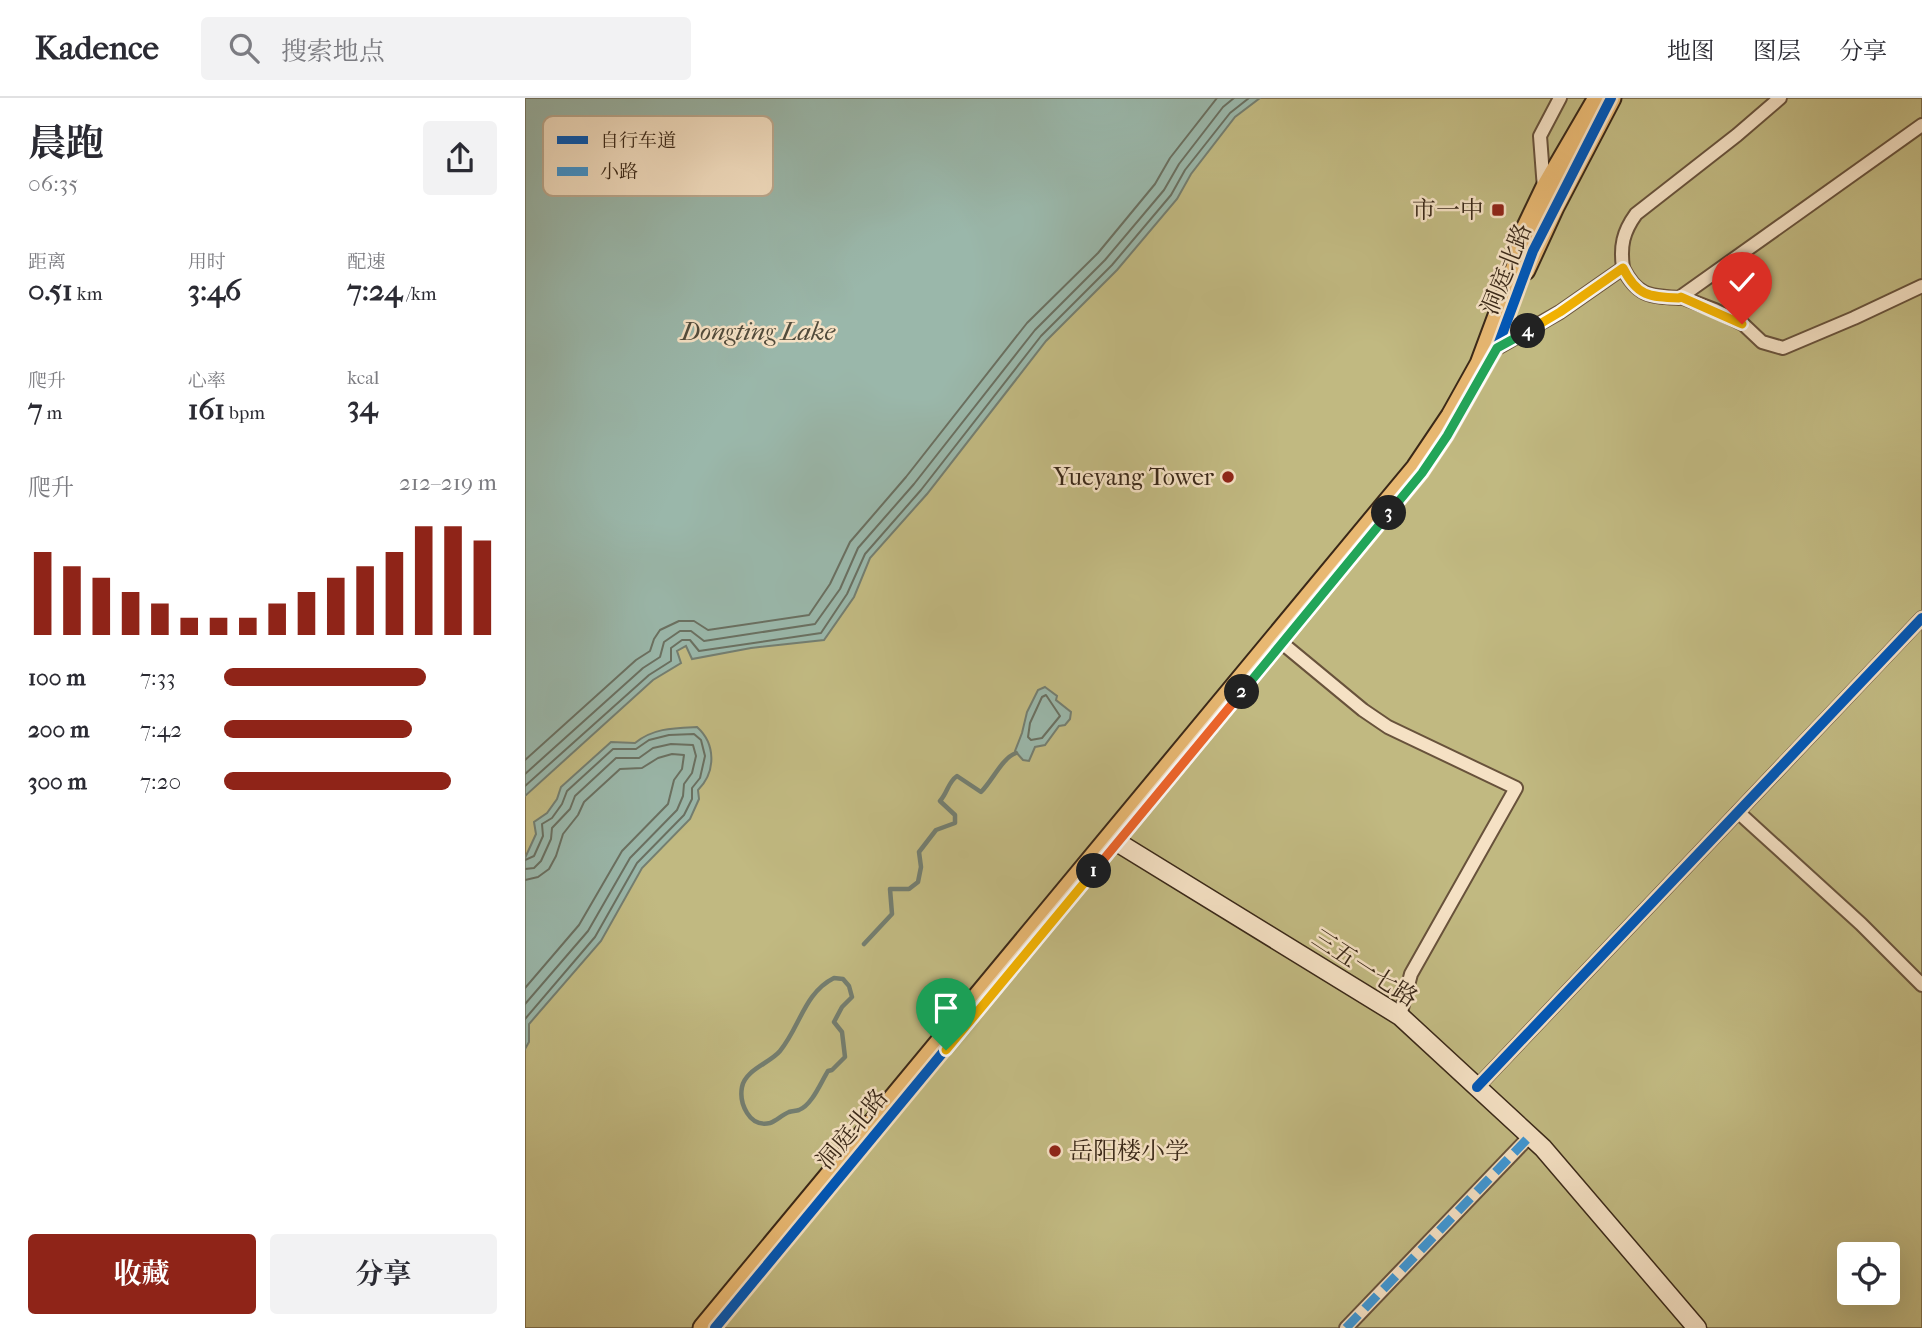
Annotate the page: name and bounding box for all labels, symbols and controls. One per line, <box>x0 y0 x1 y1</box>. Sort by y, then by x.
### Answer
search box <box>201 17 691 80</box>
text: Kadence <box>35 29 159 68</box>
icon: search <box>225 29 263 67</box>
text: 搜索地点 <box>281 36 385 67</box>
text: 地图 <box>1667 37 1715 65</box>
text: 图层 <box>1753 37 1801 65</box>
text: 分享 <box>1839 37 1887 65</box>
legend <box>543 116 773 196</box>
text: 晨跑 <box>28 121 104 166</box>
button: share <box>423 121 497 195</box>
text: 自行车道 <box>600 130 676 152</box>
text: 小路 <box>600 161 638 183</box>
text: 06:35 <box>28 170 78 197</box>
place label: 市一中 <box>1412 196 1484 224</box>
marker: 市一中 <box>1490 202 1506 218</box>
street label: 洞庭北路 <box>1475 219 1537 319</box>
text: 距离 <box>28 251 66 273</box>
text: 用时 <box>188 251 226 273</box>
text: 配速 <box>347 251 385 273</box>
pin <box>1712 252 1772 324</box>
icon: check <box>1723 263 1761 301</box>
text: 0.51 <box>28 273 73 308</box>
text: 3:46 <box>188 273 241 308</box>
text: 7:24 <box>347 273 402 308</box>
text: km <box>73 283 102 305</box>
text: /km <box>402 283 437 305</box>
pin: 4 <box>1511 314 1545 348</box>
water label: Dongting Lake <box>679 316 837 347</box>
text: 4 <box>1522 319 1533 341</box>
text: kcal <box>347 367 379 389</box>
text: 爬升 <box>28 370 66 392</box>
text: 心率 <box>188 370 226 392</box>
text: 34 <box>347 389 377 424</box>
text: 7 <box>28 392 42 427</box>
text: 161 <box>188 392 225 427</box>
text: m <box>42 402 62 424</box>
text: bpm <box>225 402 265 424</box>
place label: Yueyang Tower <box>1053 463 1215 491</box>
text: 212–219 m <box>399 469 497 496</box>
marker: Yueyang Tower <box>1220 469 1236 485</box>
text: 爬升 <box>28 474 74 501</box>
pin: 3 <box>1371 496 1407 530</box>
text: 3 <box>1385 501 1392 523</box>
text: 100 m <box>28 664 86 691</box>
text: 7:33 <box>140 664 176 691</box>
pin: 2 <box>1225 674 1259 710</box>
text: 2 <box>1237 680 1246 702</box>
text: 200 m <box>28 716 89 743</box>
text: 7:42 <box>140 716 182 743</box>
text: 300 m <box>28 768 87 795</box>
text: 7:20 <box>140 768 181 795</box>
pin: 1 <box>1077 854 1111 888</box>
text: 1 <box>1090 859 1097 881</box>
street label: 三五一七路 <box>1307 924 1423 1012</box>
pin <box>916 978 976 1050</box>
icon: arrive <box>927 989 965 1027</box>
street label: 洞庭北路 <box>810 1083 894 1175</box>
place label: 岳阳楼小学 <box>1069 1137 1189 1165</box>
marker: 岳阳楼小学 <box>1047 1143 1063 1159</box>
button: 收藏 <box>28 1234 256 1314</box>
button: 分享 <box>270 1234 497 1314</box>
map controls <box>1837 1242 1900 1305</box>
button: locate <box>1837 1242 1900 1305</box>

